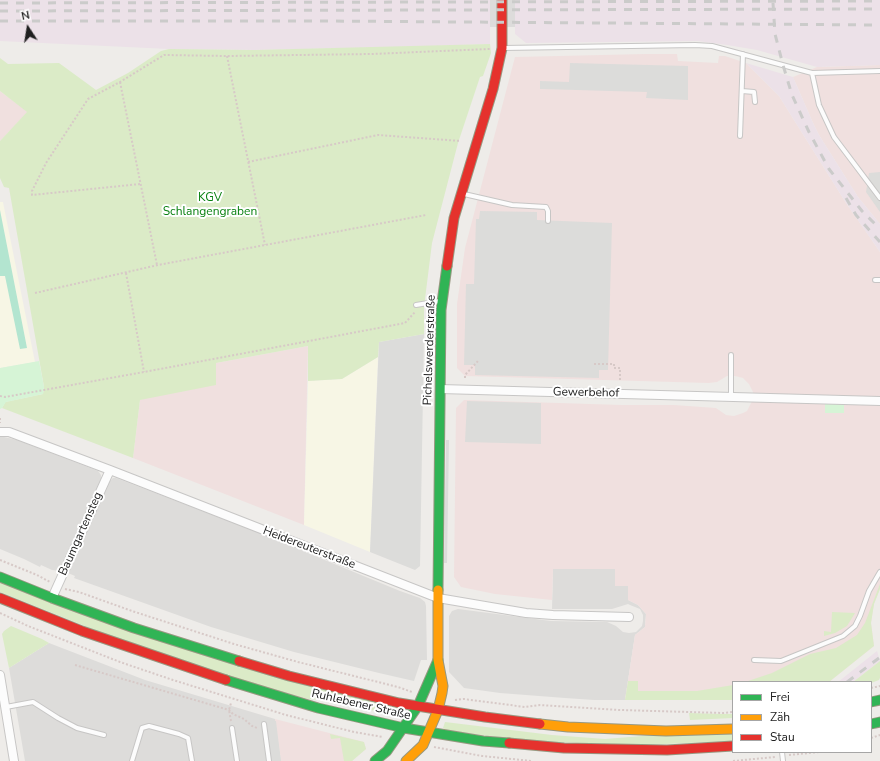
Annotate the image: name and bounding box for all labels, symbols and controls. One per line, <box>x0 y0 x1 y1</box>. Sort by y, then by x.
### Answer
north arrow <box>8 8 48 48</box>
text: N <box>20 8 31 24</box>
park label: KGV Schlangengraben <box>163 191 257 219</box>
street label: Pichelswerderstraße <box>421 294 439 406</box>
street label: Gewerbehof <box>553 385 619 401</box>
street label: Baumgartensteg <box>56 490 106 578</box>
street label: Heidereuterstraße <box>261 524 357 572</box>
legend <box>732 681 872 753</box>
street label: Ruhlebener Straße <box>310 687 412 723</box>
text: Frei <box>770 689 790 705</box>
text: Zäh <box>770 709 790 725</box>
text: Stau <box>770 729 795 745</box>

